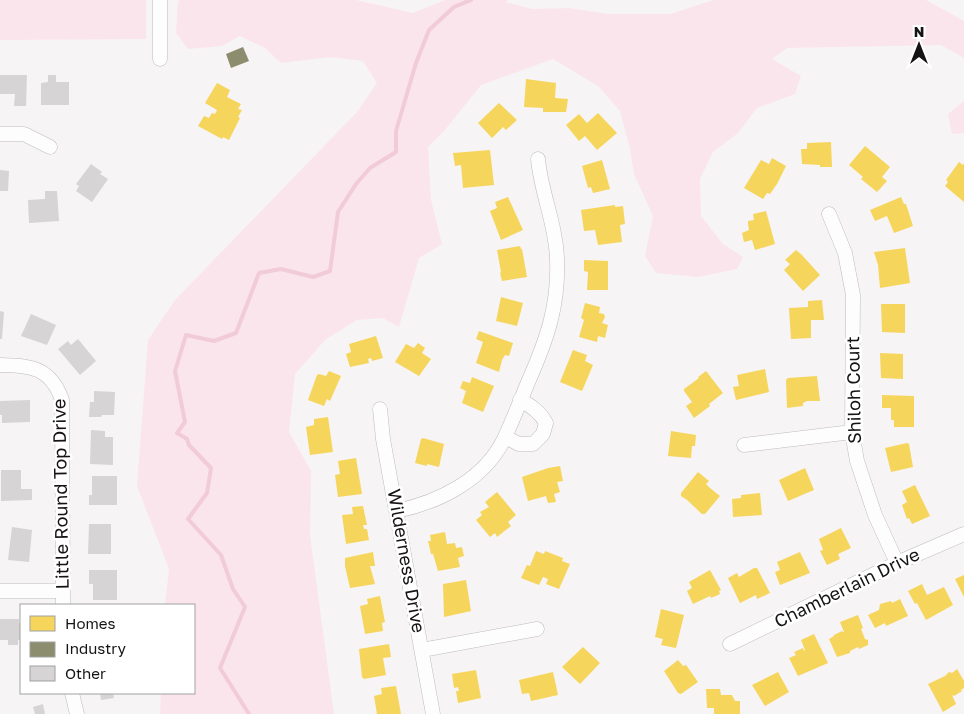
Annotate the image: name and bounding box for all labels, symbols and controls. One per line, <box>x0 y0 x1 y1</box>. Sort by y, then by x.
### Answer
north arrow <box>894 20 944 70</box>
text: N <box>914 23 924 40</box>
street label: Shiloh Court <box>841 336 865 444</box>
street label: Little Round Top Drive <box>47 398 73 590</box>
street label: Wilderness Drive <box>383 487 430 635</box>
street label: Chamberlain Drive <box>770 542 923 632</box>
legend <box>20 604 195 694</box>
text: Homes <box>65 614 115 632</box>
text: Industry <box>65 639 126 657</box>
text: Other <box>65 664 106 682</box>

